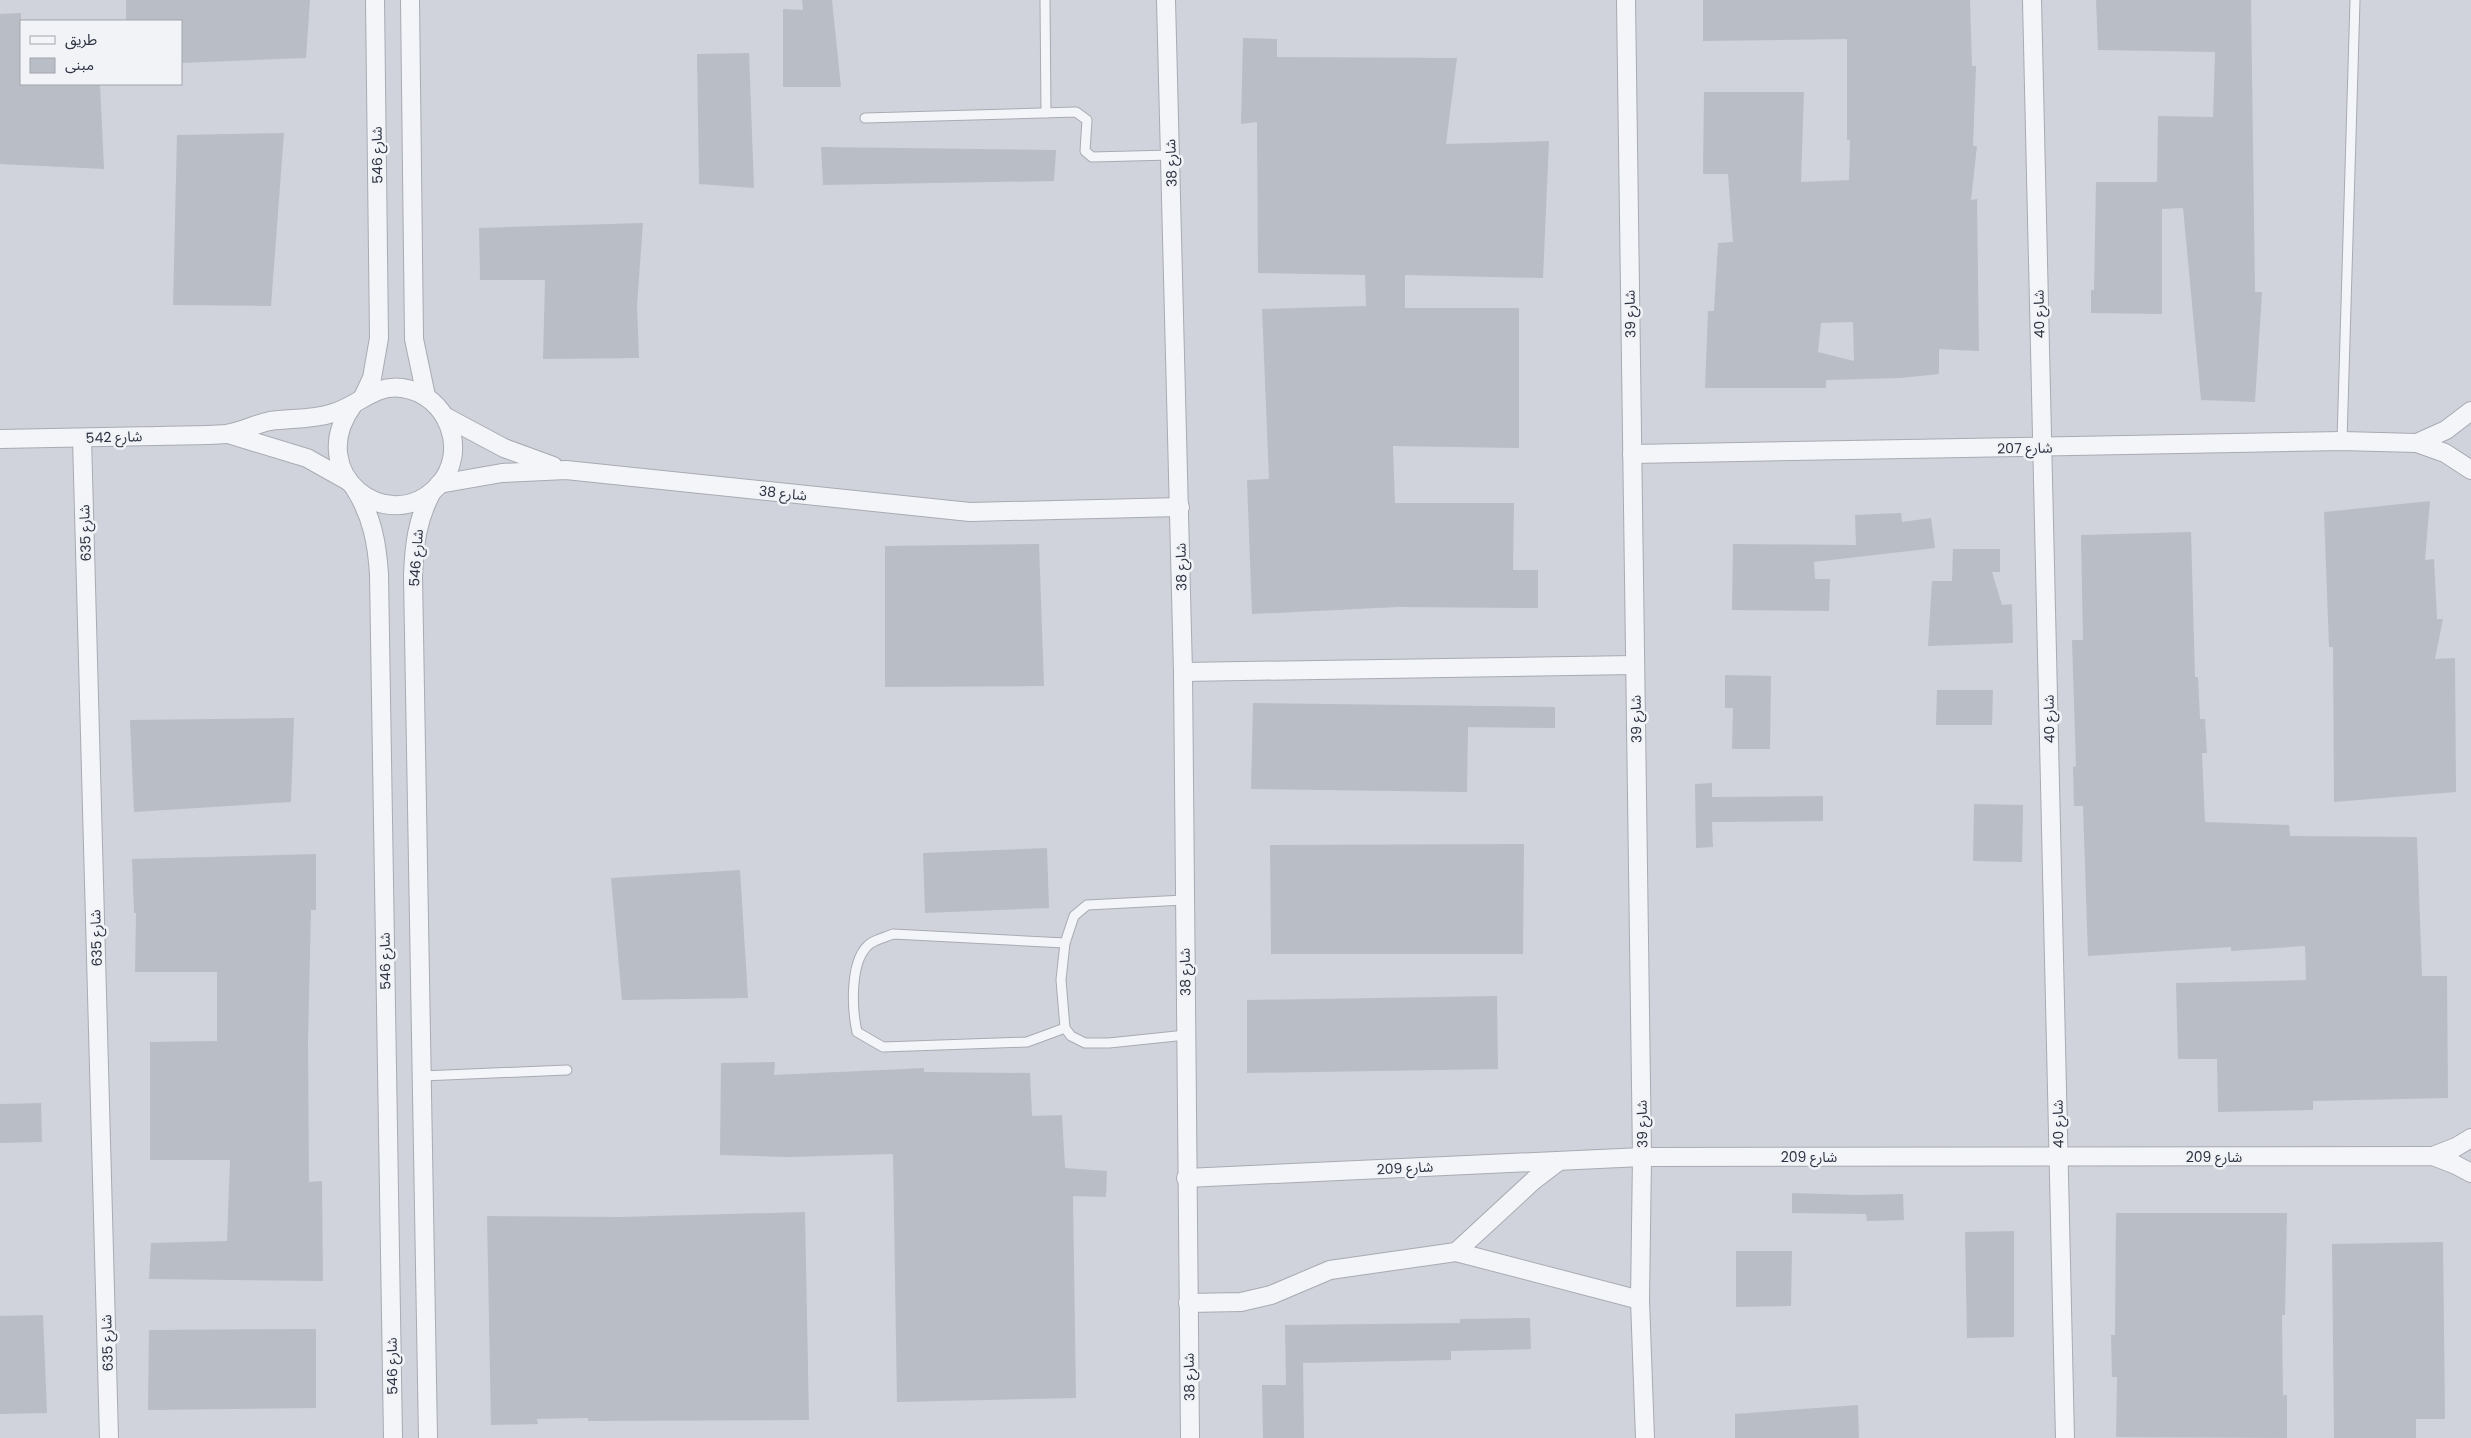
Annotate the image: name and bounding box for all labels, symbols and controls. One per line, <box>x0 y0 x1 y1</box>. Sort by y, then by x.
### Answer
legend <box>20 20 182 85</box>
text: طريق <box>65 29 97 50</box>
text: مبنى <box>65 54 94 75</box>
street label: شارع 546 <box>366 126 389 184</box>
street label: شارع 38 <box>1160 139 1183 187</box>
street label: شارع 40 <box>2029 289 2050 338</box>
street label: شارع 39 <box>1620 290 1641 338</box>
street label: شارع 542 <box>85 426 143 449</box>
street label: شارع 207 <box>1997 438 2053 459</box>
street label: شارع 38 <box>758 481 808 506</box>
street label: شارع 635 <box>74 504 97 562</box>
street label: شارع 546 <box>404 529 429 587</box>
street label: شارع 38 <box>1171 543 1192 591</box>
street label: شارع 40 <box>2039 694 2060 743</box>
street label: شارع 39 <box>1626 695 1647 743</box>
street label: شارع 635 <box>85 909 108 967</box>
street label: شارع 546 <box>374 932 397 990</box>
street label: شارع 38 <box>1175 948 1196 996</box>
street label: شارع 40 <box>2048 1099 2069 1148</box>
street label: شارع 39 <box>1632 1100 1653 1148</box>
street label: شارع 209 <box>1781 1147 1837 1168</box>
street label: شارع 209 <box>2186 1147 2242 1168</box>
street label: شارع 209 <box>1376 1157 1434 1180</box>
street label: شارع 635 <box>96 1314 119 1372</box>
street label: شارع 546 <box>381 1337 404 1395</box>
street label: شارع 38 <box>1179 1353 1200 1401</box>

